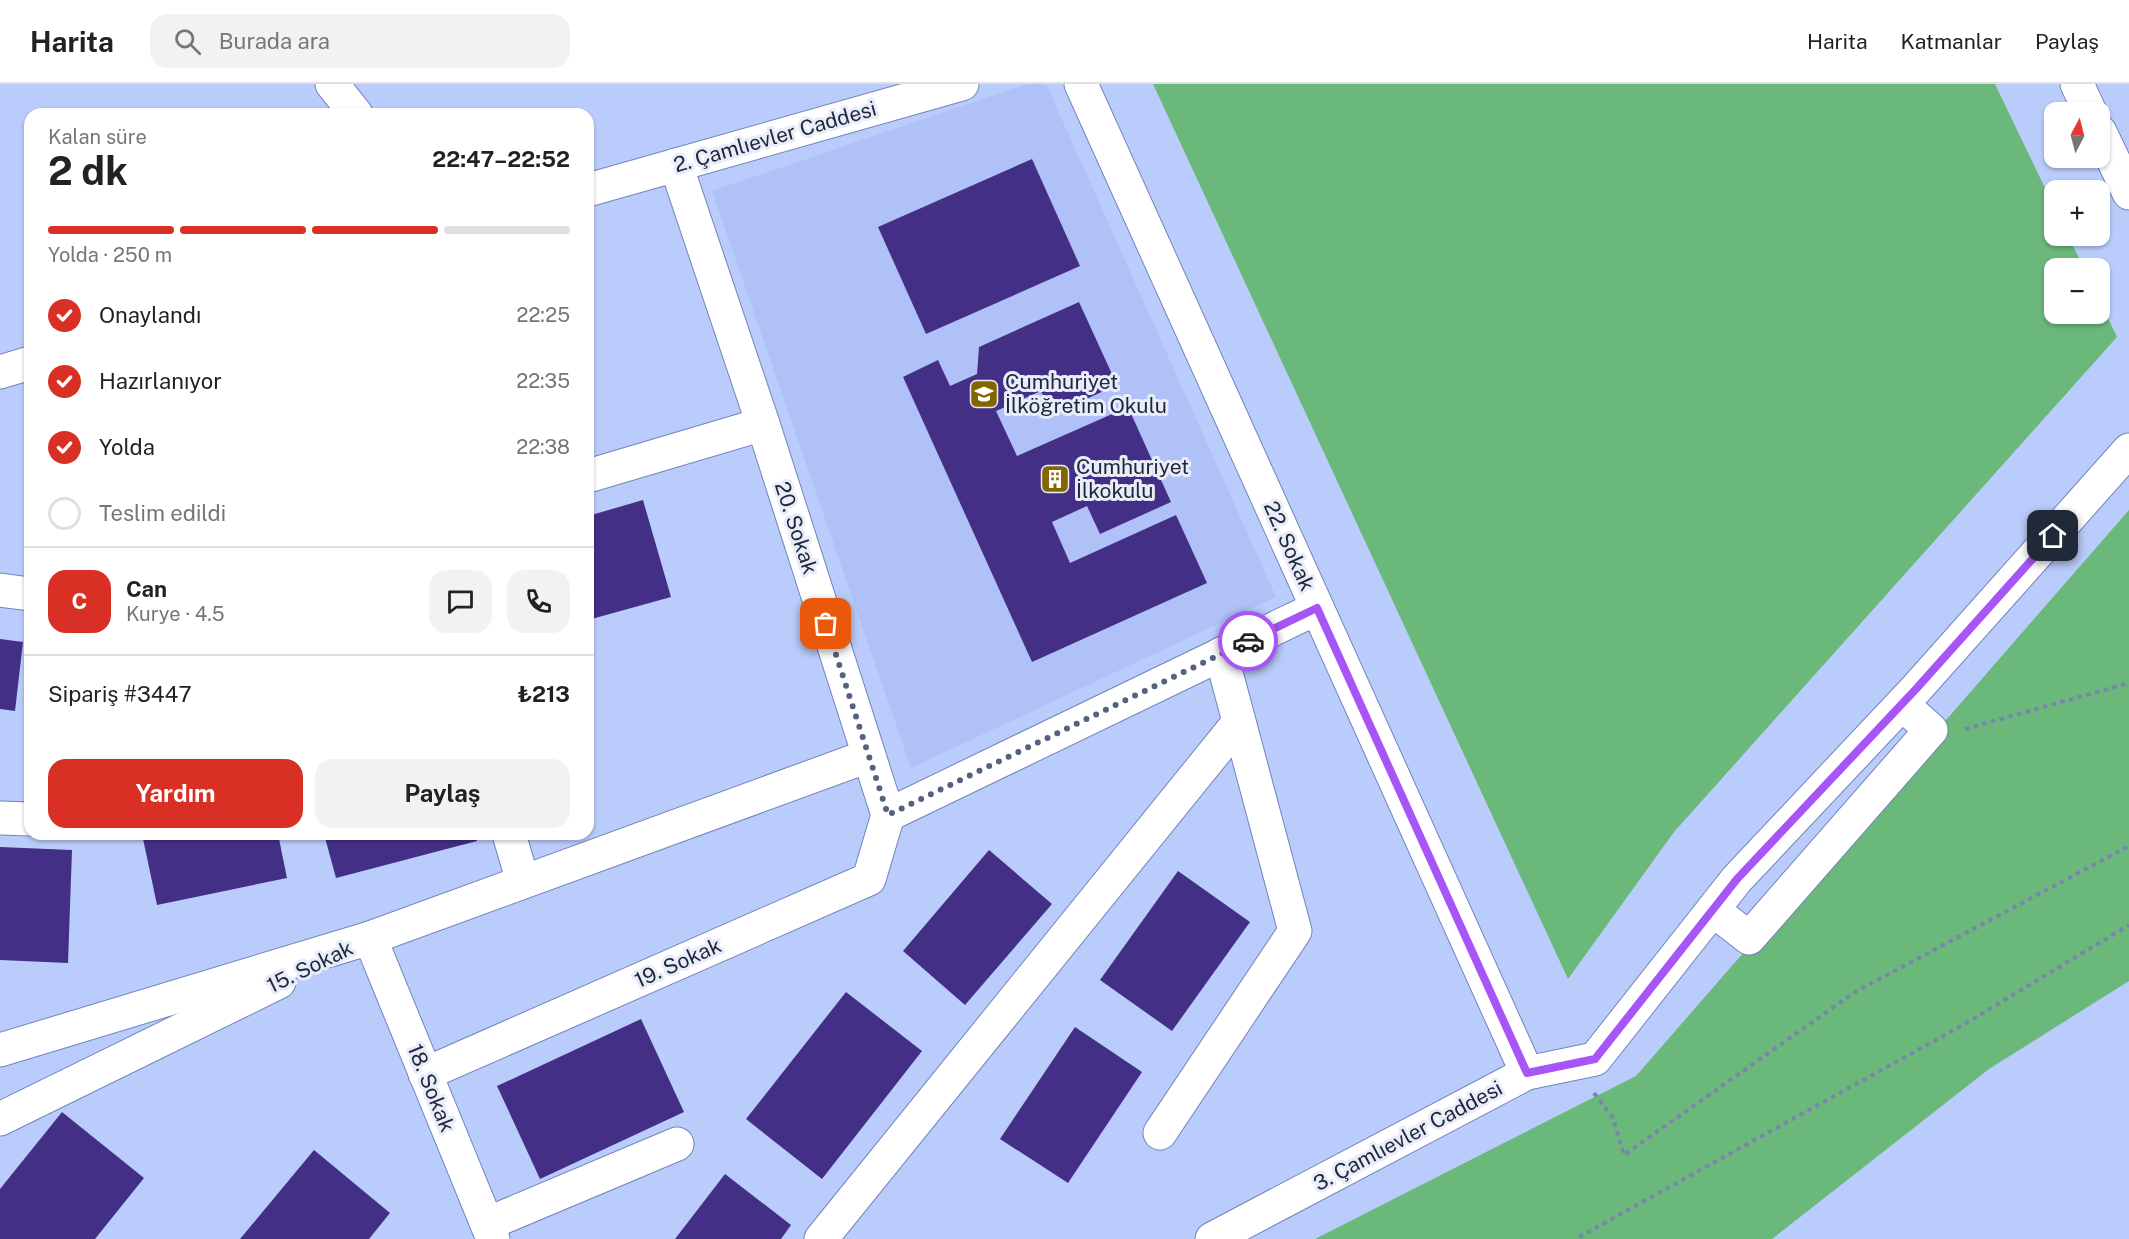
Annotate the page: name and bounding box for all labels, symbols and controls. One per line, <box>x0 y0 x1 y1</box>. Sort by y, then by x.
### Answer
search box <box>150 14 570 68</box>
text: Harita <box>30 25 114 58</box>
icon: search <box>171 25 204 58</box>
text: Burada ara <box>219 28 330 54</box>
text: Harita <box>1807 29 1868 54</box>
text: Katmanlar <box>1901 29 2002 54</box>
text: Paylaş <box>2035 29 2099 54</box>
street label: 2. Çamlıevler Caddesi <box>671 96 879 177</box>
north arrow <box>2044 102 2110 168</box>
map controls <box>2044 102 2110 324</box>
text: Kalan süre <box>48 125 147 149</box>
text: 22:47–22:52 <box>432 146 570 172</box>
text: 2 dk <box>48 148 128 194</box>
button: + <box>2044 180 2110 246</box>
text: Yolda · 250 m <box>48 243 172 267</box>
button: − <box>2044 258 2110 324</box>
icon: check <box>48 299 81 332</box>
text: Onaylandı <box>99 302 201 328</box>
text: 22:25 <box>517 303 570 327</box>
icon: check <box>48 365 81 398</box>
text: Hazırlanıyor <box>99 368 222 394</box>
text: 22:35 <box>516 369 570 393</box>
place label: Cumhuriyet İlköğretim Okulu <box>1005 369 1167 418</box>
school or university icon: Cumhuriyet İlköğretim Okulu <box>968 378 1000 410</box>
icon: check <box>48 431 81 464</box>
text: Yolda <box>99 434 155 460</box>
text: 22:38 <box>516 435 570 459</box>
place label: Cumhuriyet İlkokulu <box>1076 454 1189 503</box>
building icon: Cumhuriyet İlkokulu <box>1039 463 1071 495</box>
street label: 20. Sokak <box>770 478 823 578</box>
street label: 22. Sokak <box>1259 497 1320 595</box>
text: Teslim edildi <box>99 500 226 526</box>
pin <box>2027 510 2078 561</box>
icon: home <box>2036 519 2069 552</box>
button: chat <box>429 570 492 633</box>
button: phone <box>507 570 570 633</box>
text: Can <box>126 576 167 602</box>
text: C <box>72 588 87 614</box>
pin <box>800 598 851 649</box>
text: Kurye · 4.5 <box>126 602 225 626</box>
icon: bag <box>809 607 842 640</box>
courier <box>1218 611 1278 671</box>
icon: car <box>1232 625 1265 658</box>
text: Sipariş #3447 <box>48 681 192 707</box>
text: ₺213 <box>518 681 570 707</box>
button: Yardım <box>48 759 303 828</box>
button: Paylaş <box>315 759 570 828</box>
street label: 19. Sokak <box>631 932 725 993</box>
street label: 15. Sokak <box>263 935 357 998</box>
street label: 18. Sokak <box>403 1040 460 1136</box>
street label: 3. Çamlıevler Caddesi <box>1309 1075 1506 1196</box>

